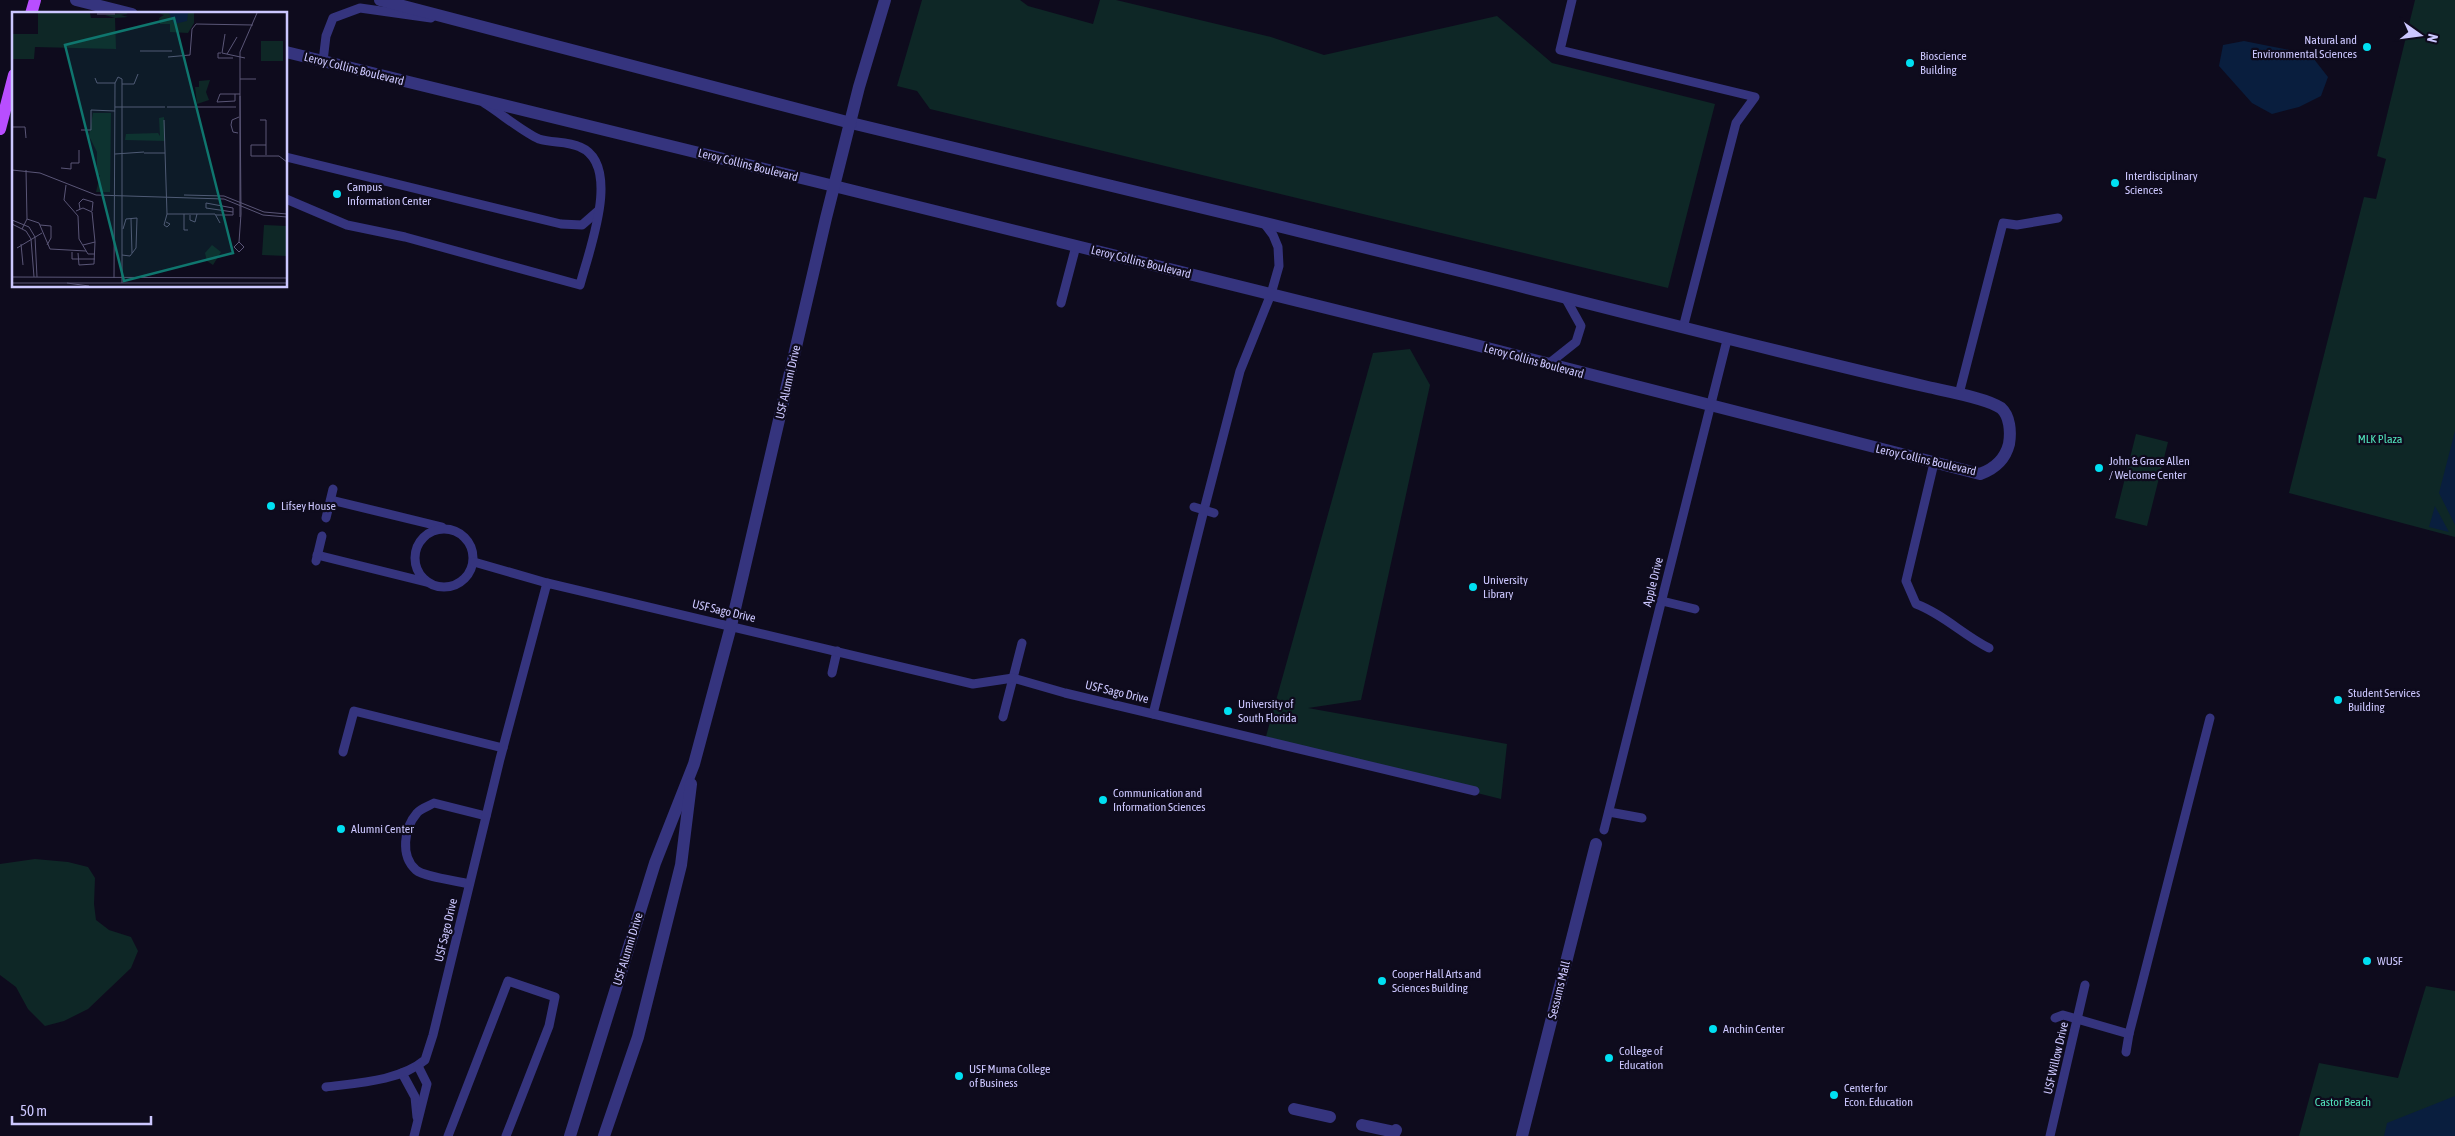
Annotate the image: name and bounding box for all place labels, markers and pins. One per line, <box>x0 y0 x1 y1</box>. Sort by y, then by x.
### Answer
place label: Natural and Environmental Sciences <box>2252 33 2357 61</box>
marker: Natural and Environmental Sciences <box>2361 41 2373 53</box>
place label: Bioscience Building <box>1920 49 1967 77</box>
marker: Bioscience Building <box>1904 57 1916 69</box>
place label: Interdisciplinary Sciences <box>2125 169 2198 197</box>
marker: Interdisciplinary Sciences <box>2109 177 2121 189</box>
place label: Campus Information Center <box>347 180 431 208</box>
marker: Campus Information Center <box>331 188 343 200</box>
place label: John & Grace Allen / Welcome Center <box>2109 454 2190 482</box>
marker: John & Grace Allen / Welcome Center <box>2093 462 2105 474</box>
place label: Lifsey House <box>281 499 336 513</box>
marker: Lifsey House <box>265 500 277 512</box>
place label: University Library <box>1483 573 1528 601</box>
marker: University Library <box>1467 581 1479 593</box>
place label: Student Services Building <box>2348 686 2420 714</box>
marker: Student Services Building <box>2332 694 2344 706</box>
place label: University of South Florida <box>1238 697 1297 725</box>
marker: University of South Florida <box>1222 705 1234 717</box>
place label: Communication and Information Sciences <box>1113 786 1206 814</box>
marker: Communication and Information Sciences <box>1097 794 1109 806</box>
place label: Alumni Center <box>351 822 414 836</box>
marker: Alumni Center <box>335 823 347 835</box>
place label: WUSF <box>2377 954 2403 968</box>
marker: WUSF <box>2361 955 2373 967</box>
place label: Cooper Hall Arts and Sciences Building <box>1392 967 1481 995</box>
marker: Cooper Hall Arts and Sciences Building <box>1376 975 1388 987</box>
place label: Anchin Center <box>1723 1022 1785 1036</box>
marker: Anchin Center <box>1707 1023 1719 1035</box>
place label: College of Education <box>1619 1044 1663 1072</box>
marker: College of Education <box>1603 1052 1615 1064</box>
place label: USF Muma College of Business <box>969 1062 1050 1090</box>
marker: USF Muma College of Business <box>953 1070 965 1082</box>
place label: Center for Econ. Education <box>1844 1081 1913 1109</box>
marker: Center for Econ. Education <box>1828 1089 1840 1101</box>

